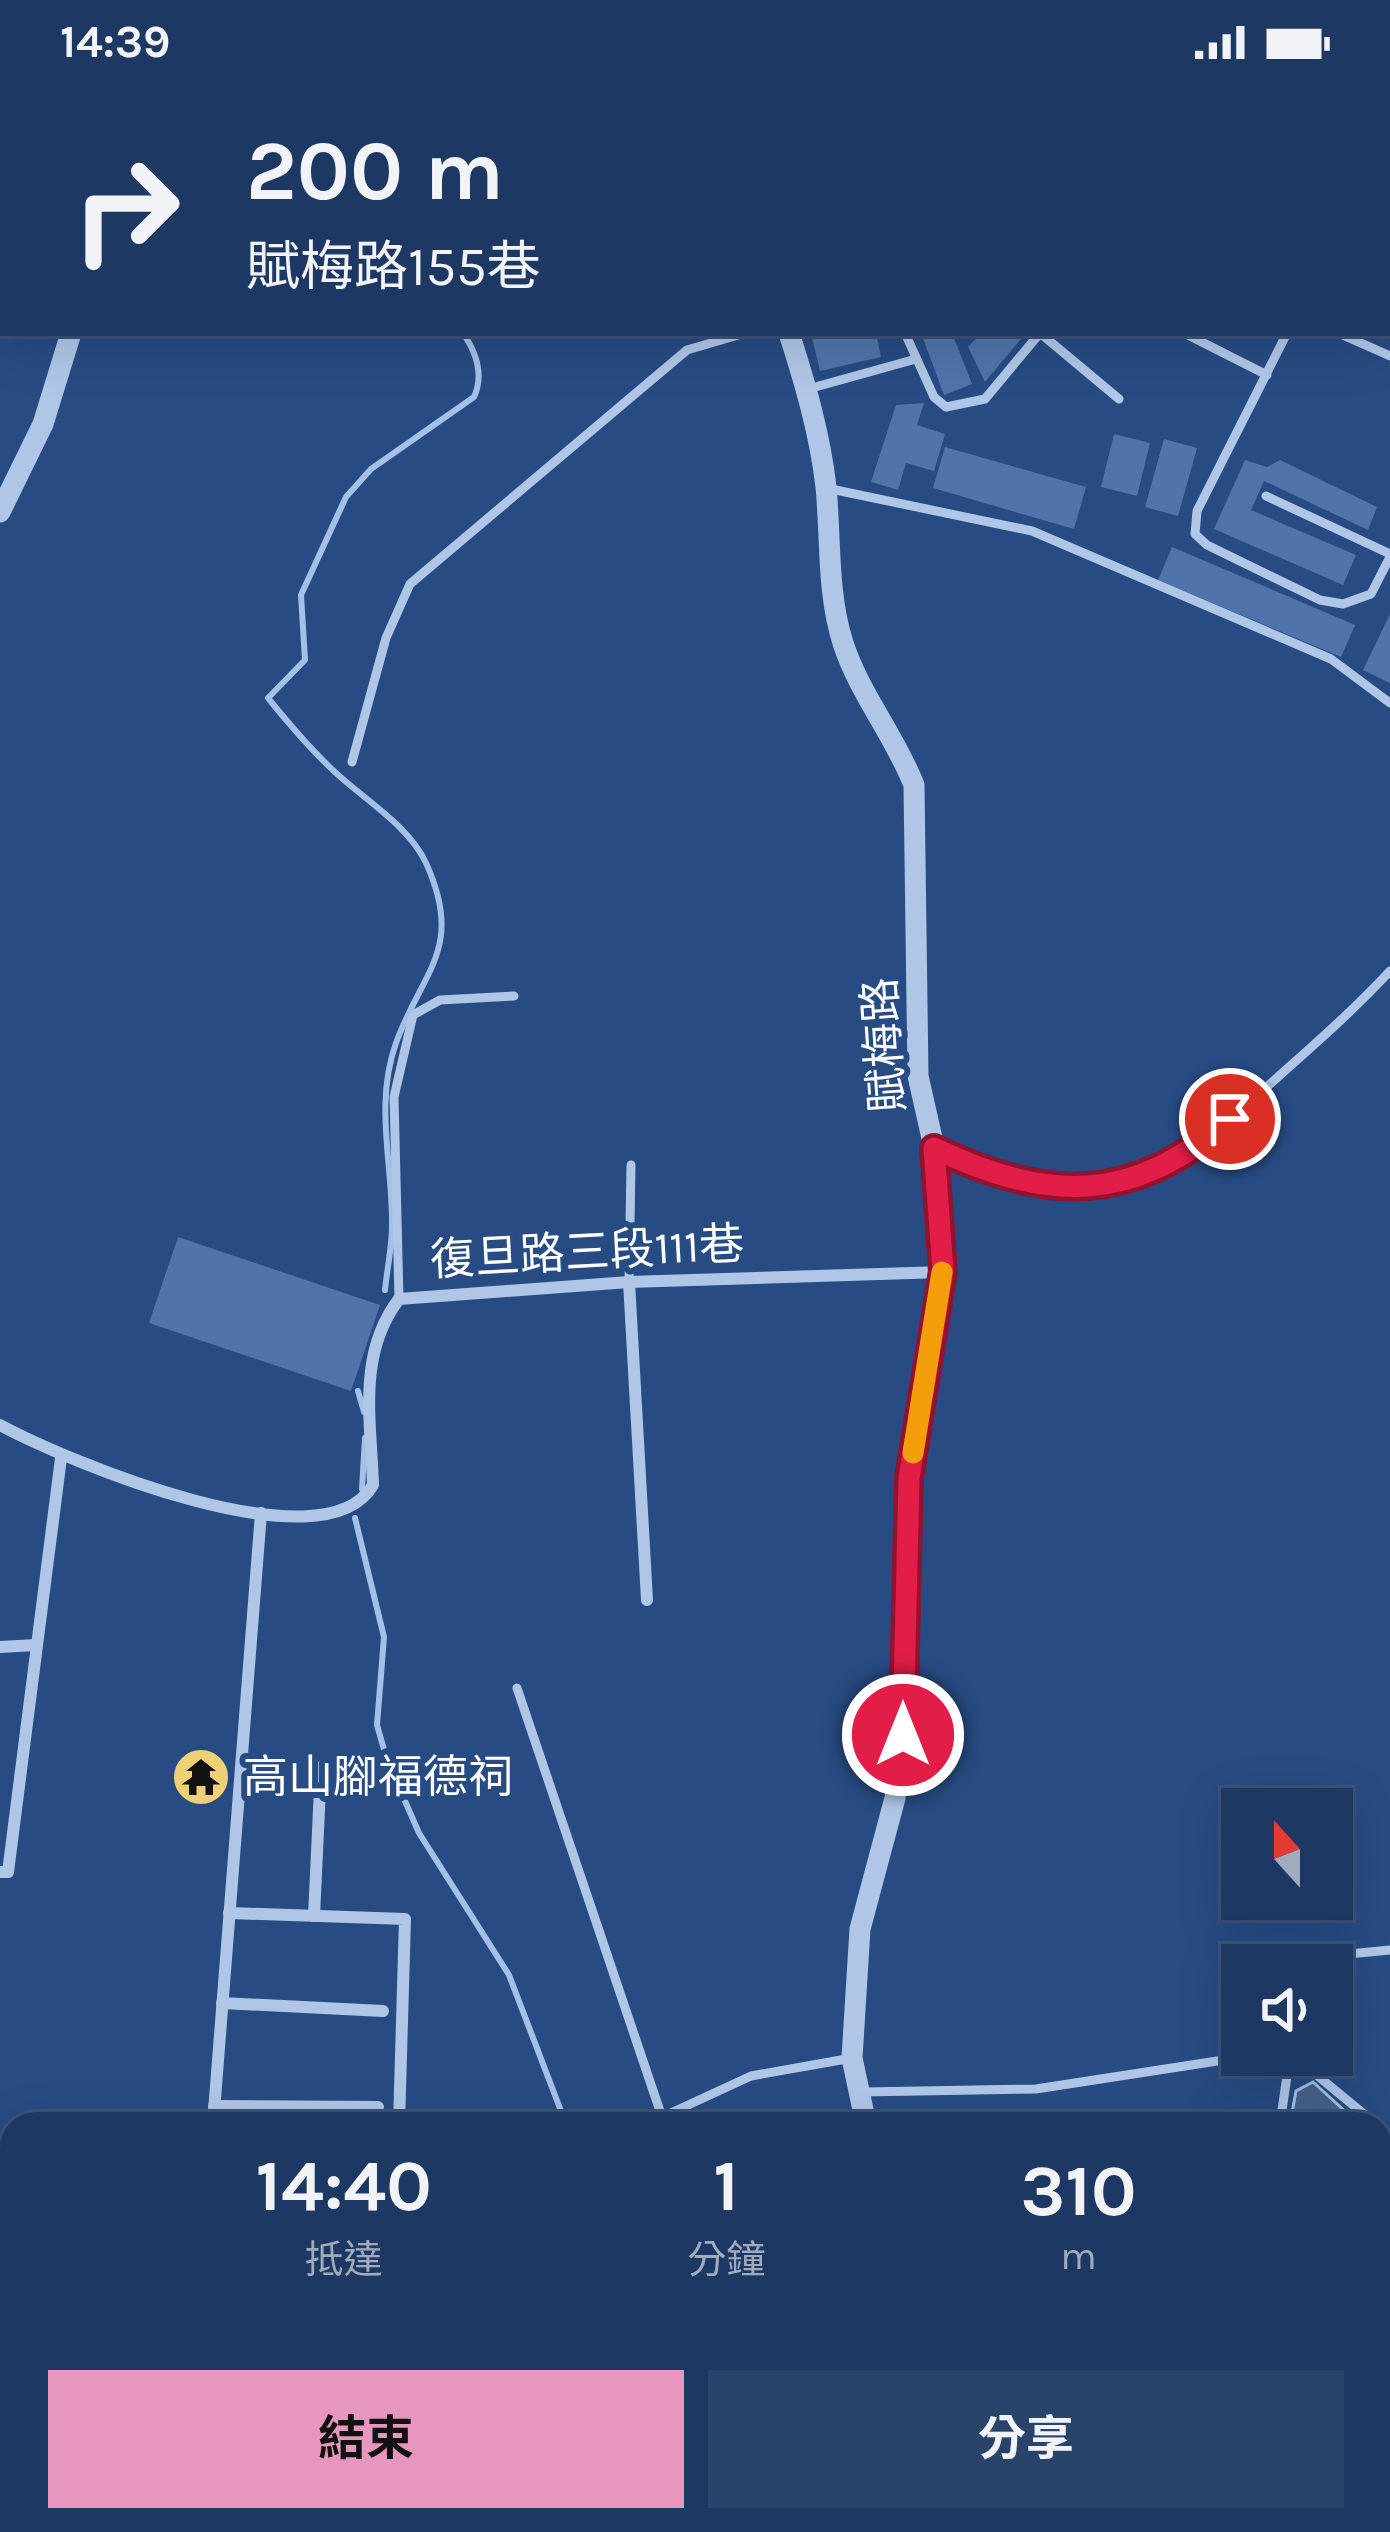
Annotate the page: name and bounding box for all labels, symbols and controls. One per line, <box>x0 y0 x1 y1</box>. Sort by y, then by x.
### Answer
text: 14:39 <box>60 16 170 68</box>
text: 200 m <box>246 122 504 220</box>
icon: right <box>48 132 204 288</box>
text: 賦梅路155巷 <box>246 235 541 299</box>
street label: 賦梅路 <box>853 976 915 1114</box>
pin <box>1179 1068 1281 1170</box>
icon: arrive <box>1197 1086 1263 1152</box>
street label: 復旦路三段111巷 <box>429 1218 745 1286</box>
position arrow <box>840 1672 966 1798</box>
temple icon: 高山腳福德祠 <box>170 1746 232 1808</box>
place label: 高山腳福德祠 <box>243 1751 513 1803</box>
north arrow <box>1221 1788 1353 1920</box>
map controls <box>1221 1788 1353 2076</box>
button: sound <box>1221 1944 1353 2076</box>
text: 14:40 <box>255 2144 432 2228</box>
text: 1 <box>713 2144 739 2228</box>
text: 310 <box>1021 2149 1137 2233</box>
text: m <box>1060 2233 1097 2279</box>
text: 抵達 <box>305 2237 383 2283</box>
text: 分鐘 <box>687 2237 765 2283</box>
button: 結束 <box>48 2370 684 2508</box>
button: 分享 <box>708 2370 1344 2508</box>

